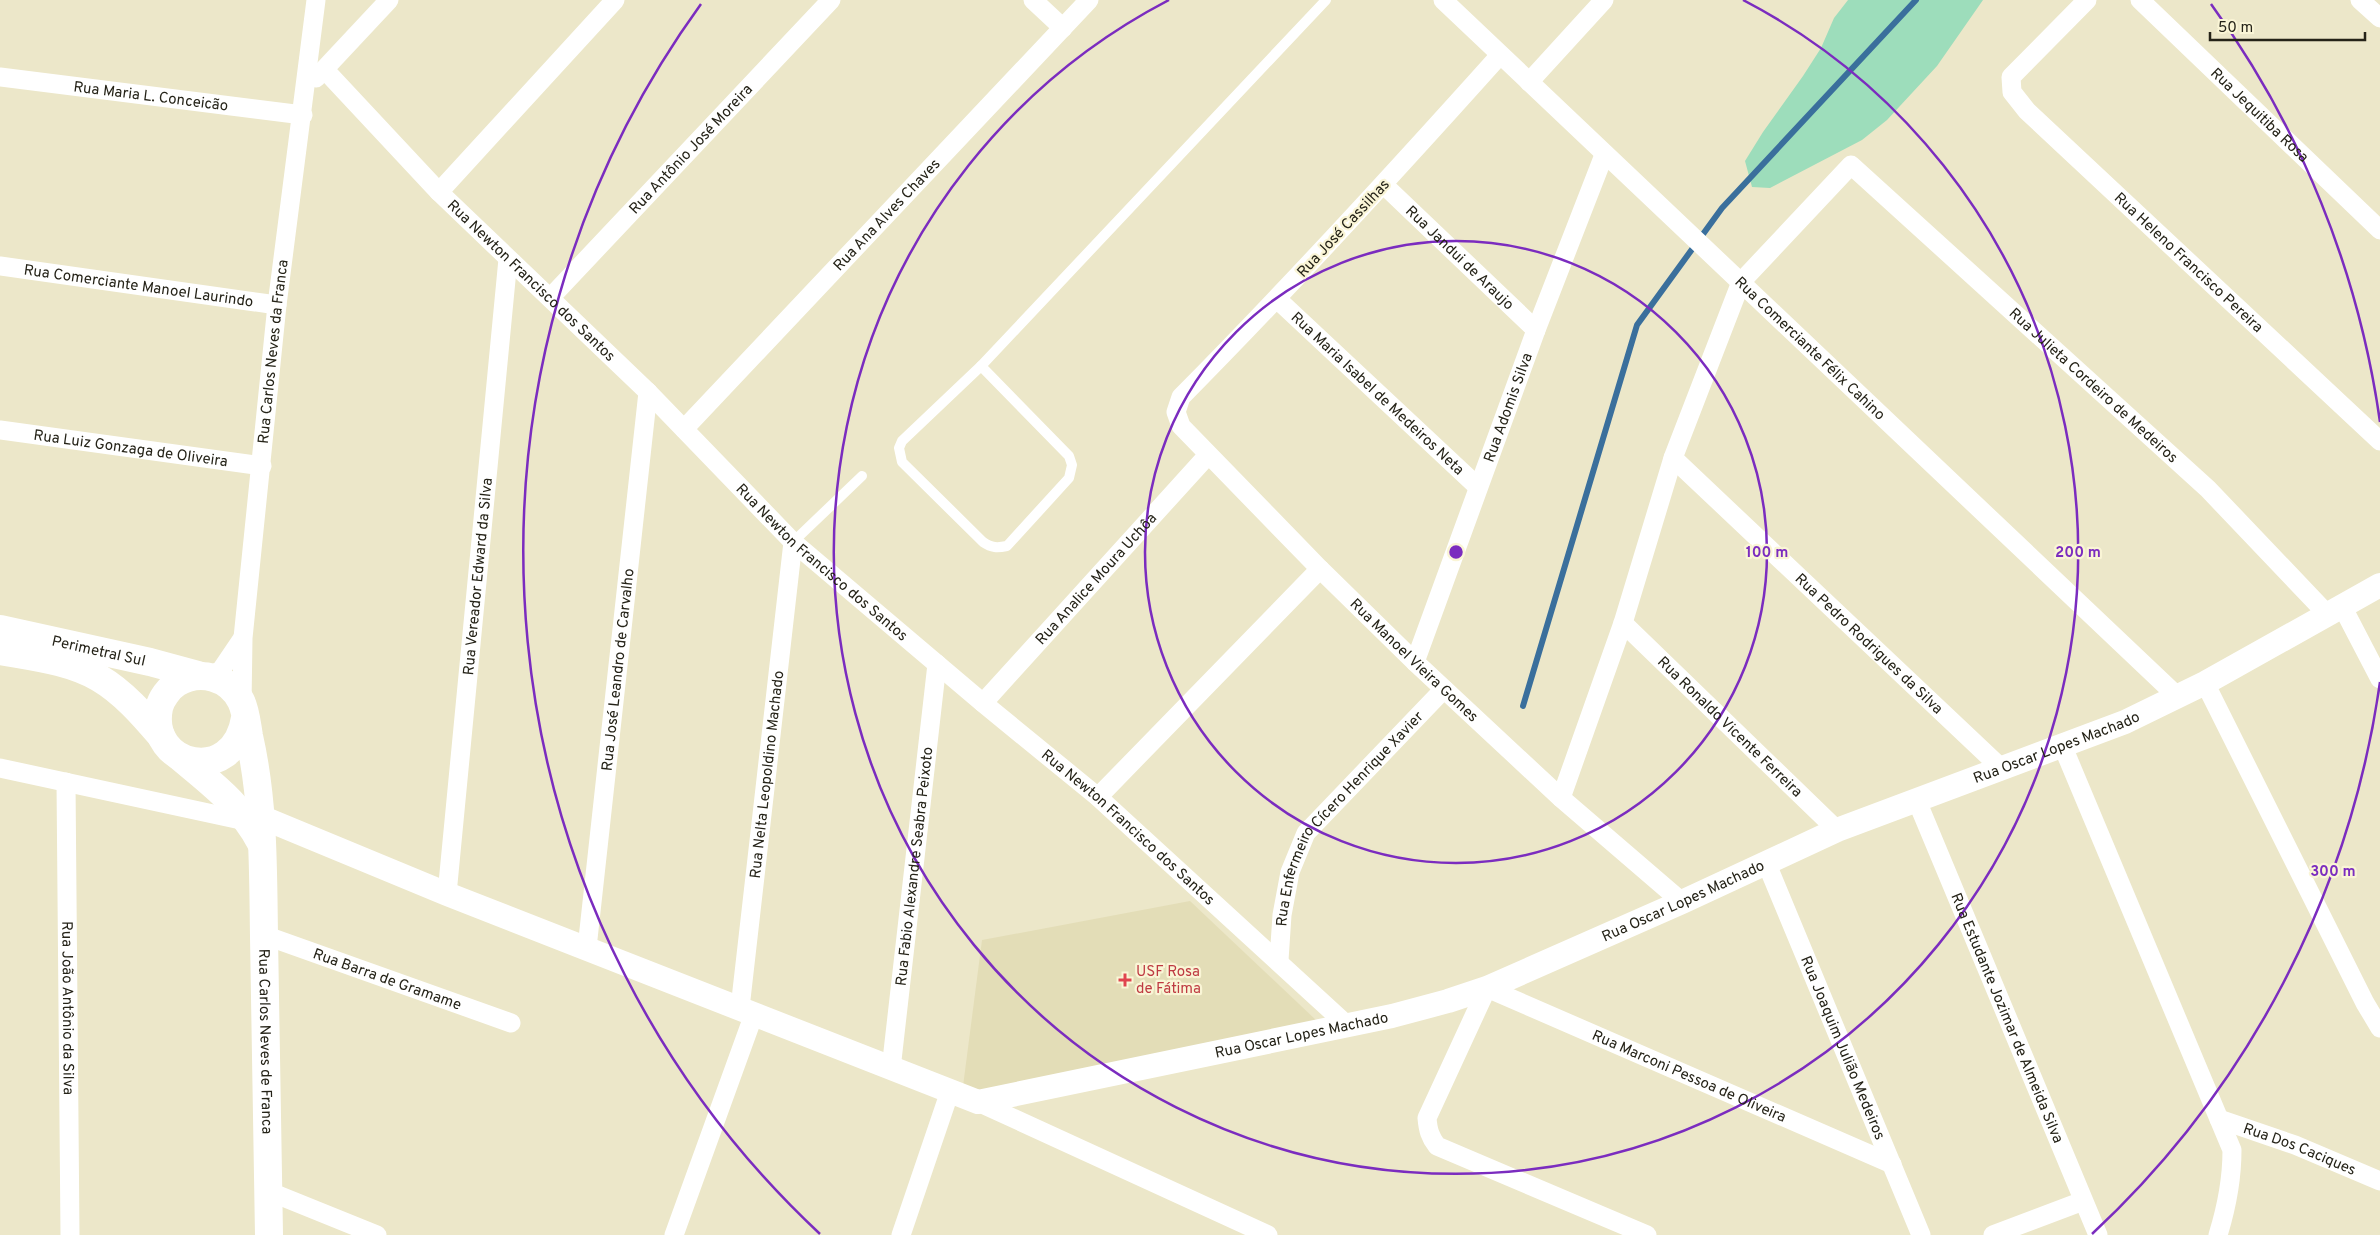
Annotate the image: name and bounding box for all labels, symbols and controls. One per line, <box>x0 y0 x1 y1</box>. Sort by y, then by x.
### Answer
scale bar <box>2210 10 2365 42</box>
text: 50 m <box>2218 19 2253 38</box>
street label: Rua Jequitiba Rosa <box>2206 64 2312 167</box>
street label: Rua Maria L. Conceicão <box>72 78 229 117</box>
street label: Rua Antônio José Moreira <box>626 81 758 219</box>
street label: Rua Ana Alves Chaves <box>830 155 945 276</box>
street label: Rua José Cassilhas <box>1294 176 1395 282</box>
street label: Rua Heleno Francisco Pereira <box>2109 189 2266 338</box>
street label: Rua Newton Francisco dos Santos <box>442 197 619 367</box>
street label: Rua Jandui de Araujo <box>1401 202 1517 315</box>
street label: Rua Carlos Neves da Franca <box>255 258 294 445</box>
street label: Rua Comerciante Manoel Laurindo <box>22 261 254 313</box>
street label: Rua Comerciante Félix Cahino <box>1730 273 1888 425</box>
street label: Rua Julieta Cordeiro de Medeiros <box>2004 305 2181 468</box>
street label: Rua Maria Isabel de Medeiros Neta <box>1286 309 1467 480</box>
street label: Rua Adomis Silva <box>1481 351 1538 465</box>
street label: Rua Luiz Gonzaga de Oliveira <box>32 427 229 472</box>
street label: Rua Vereador Edward da Silva <box>460 477 498 676</box>
street label: Rua Newton Francisco dos Santos <box>731 481 911 646</box>
street label: Rua Analice Moura Uchôa <box>1032 510 1162 650</box>
centre of rings <box>1447 543 1465 561</box>
text: 100 m <box>1746 544 1788 563</box>
text: 200 m <box>2055 544 2101 563</box>
street label: Rua José Leandro de Carvalho <box>598 568 640 772</box>
street label: Rua Pedro Rodrigues da Silva <box>1790 570 1946 719</box>
street label: Rua Manoel Vieira Gomes <box>1345 595 1482 727</box>
street label: Perimetral Sul <box>50 633 147 672</box>
street label: Rua Ronaldo Vicente Ferreira <box>1653 653 1806 802</box>
street label: Rua Nelta Leopoldino Machado <box>747 670 789 880</box>
street label: Rua Enfermeiro Cícero Henrique Xavier <box>1273 708 1428 927</box>
street label: Rua Oscar Lopes Machado <box>1971 708 2143 789</box>
street label: Rua Fabio Alexandre Seabra Peixoto <box>892 746 939 987</box>
street label: Rua Newton Francisco dos Santos <box>1037 746 1218 910</box>
street label: Rua Oscar Lopes Machado <box>1599 857 1768 947</box>
text: 300 m <box>2310 863 2356 882</box>
street label: Rua Estudante Jozimar de Almeida Silva <box>1945 891 2067 1146</box>
street label: Rua João Antônio da Silva <box>56 921 77 1095</box>
street label: Rua Barra de Gramame <box>310 945 464 1016</box>
street label: Rua Carlos Neves de Franca <box>253 949 275 1134</box>
street label: Rua Joaquim Julião Medeiros <box>1795 953 1888 1143</box>
place label: USF Rosa de Fátima <box>1136 963 1201 999</box>
marker: USF Rosa de Fátima <box>1118 973 1132 987</box>
street label: Rua Oscar Lopes Machado <box>1213 1009 1390 1064</box>
street label: Rua Marconi Pessoa de Oliveira <box>1589 1027 1789 1128</box>
street label: Rua Dos Caciques <box>2240 1120 2358 1181</box>

